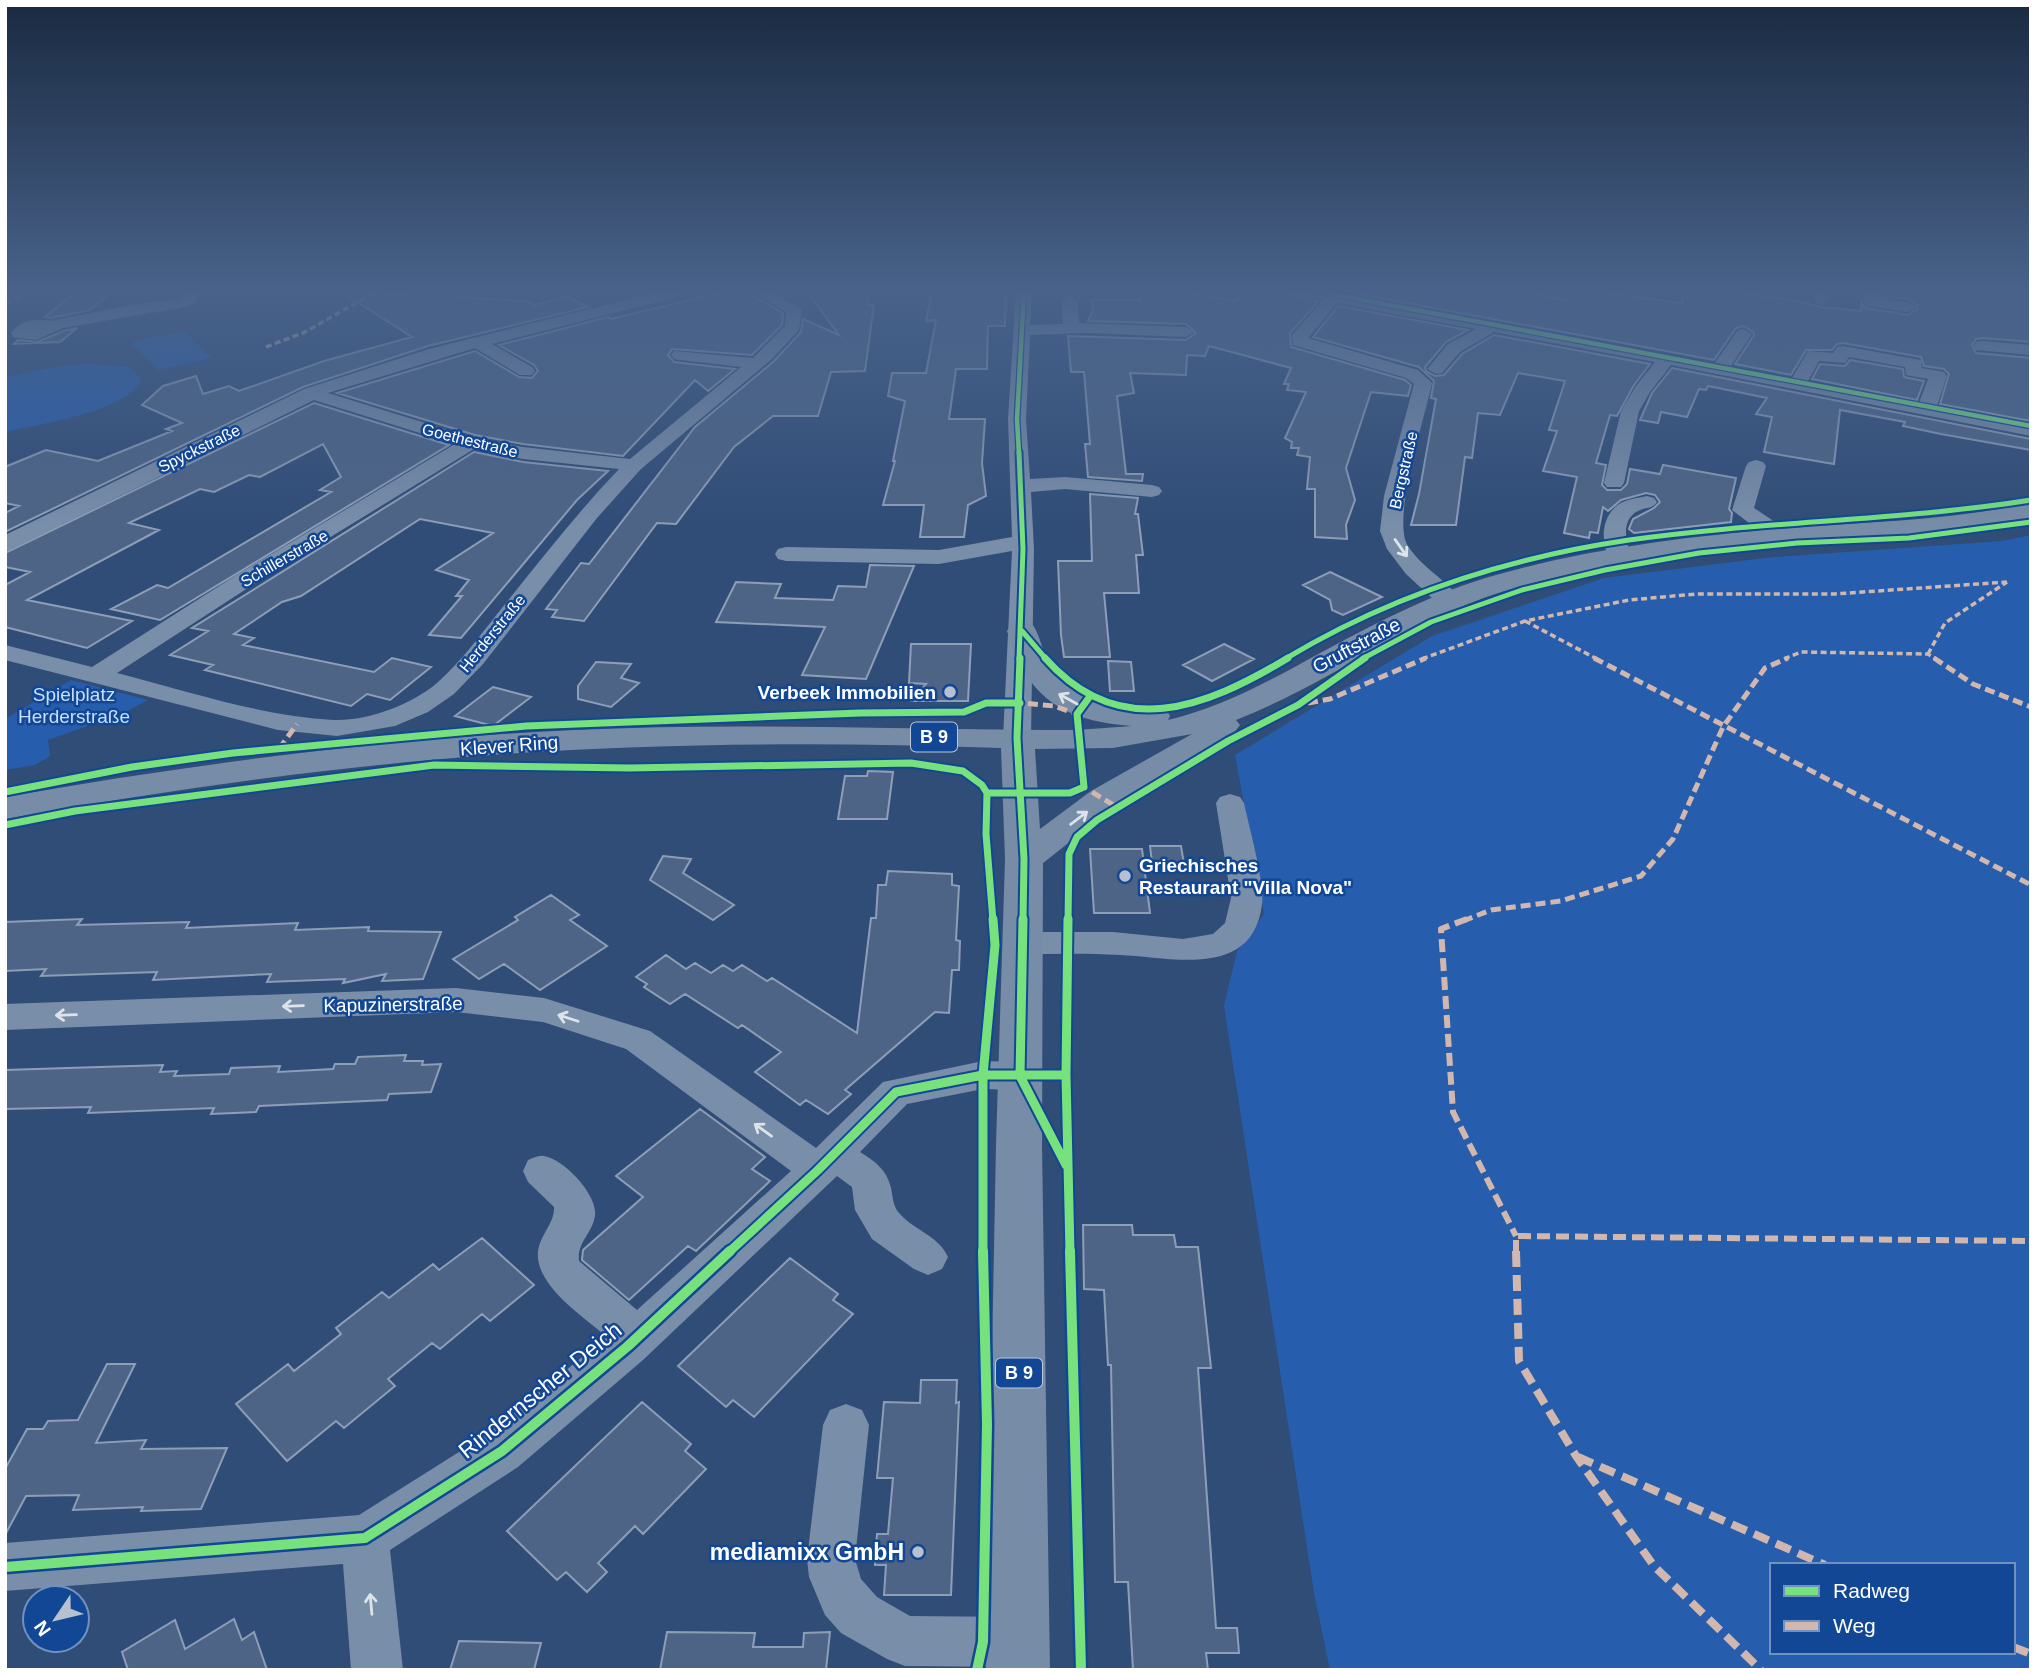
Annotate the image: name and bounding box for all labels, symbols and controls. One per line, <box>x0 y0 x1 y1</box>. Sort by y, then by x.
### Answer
street label: Goethestraße <box>420 420 519 461</box>
street label: Spyckstraße <box>156 421 243 476</box>
street label: Bergstraße <box>1386 430 1421 511</box>
street label: Schillerstraße <box>238 527 331 590</box>
one-way arrow <box>1394 538 1408 557</box>
street label: Herderstraße <box>456 591 529 675</box>
street label: Gruftstraße <box>1309 614 1404 677</box>
place label: Verbeek Immobilien <box>758 682 936 703</box>
park label: Spielplatz Herderstraße <box>18 684 130 727</box>
marker: Verbeek Immobilien <box>942 684 958 700</box>
one-way arrow <box>1059 691 1079 705</box>
road number: B 9 <box>911 722 957 752</box>
street label: Klever Ring <box>459 732 559 759</box>
one-way arrow <box>1069 811 1088 826</box>
place label: Griechisches Restaurant "Villa Nova" <box>1139 855 1352 898</box>
marker: Griechisches Restaurant "Villa Nova" <box>1117 868 1133 884</box>
street label: Kapuzinerstraße <box>323 993 463 1016</box>
one-way arrow <box>282 1000 305 1013</box>
one-way arrow <box>55 1009 78 1022</box>
one-way arrow <box>557 1011 579 1023</box>
one-way arrow <box>754 1123 773 1137</box>
street label: Rindernscher Deich <box>453 1316 627 1464</box>
road number: B 9 <box>996 1358 1042 1388</box>
place label: mediamixx GmbH <box>710 1539 904 1565</box>
marker: mediamixx GmbH <box>910 1544 926 1560</box>
legend <box>1770 1563 2015 1654</box>
text: Radweg <box>1833 1579 1910 1602</box>
north arrow <box>21 1584 91 1654</box>
one-way arrow <box>365 1593 378 1616</box>
text: Weg <box>1833 1614 1876 1637</box>
text: N <box>30 1617 55 1640</box>

